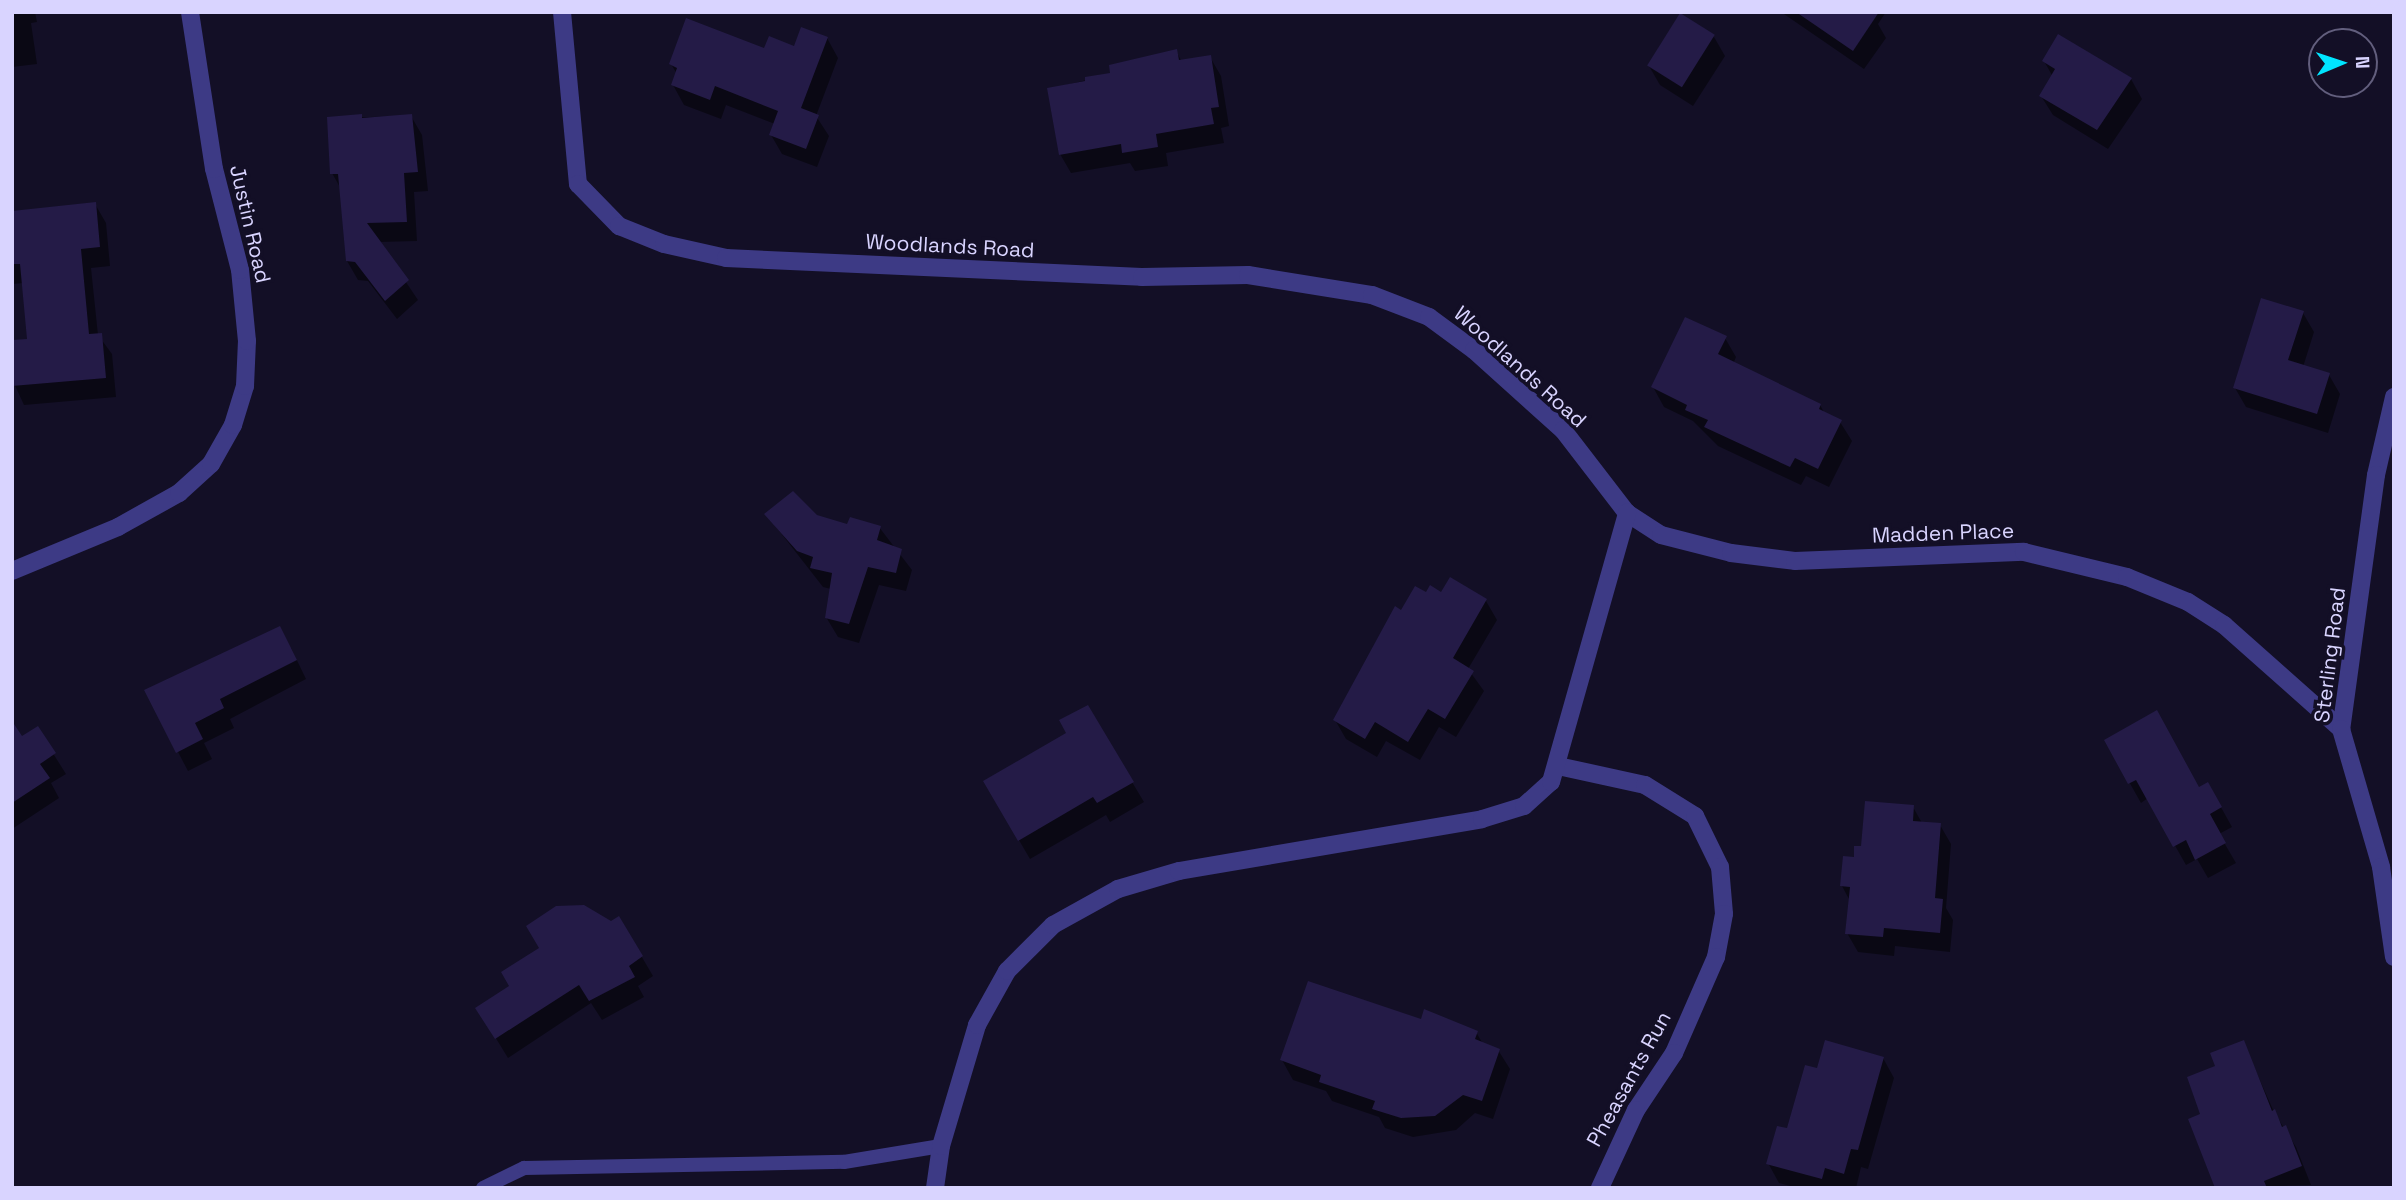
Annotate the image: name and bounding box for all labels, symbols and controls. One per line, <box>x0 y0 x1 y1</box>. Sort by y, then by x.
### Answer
north arrow <box>2308 28 2378 98</box>
text: N <box>2350 56 2375 69</box>
street label: Justin Road <box>224 163 276 285</box>
street label: Woodlands Road <box>865 229 1035 263</box>
street label: Woodlands Road <box>1449 301 1591 433</box>
street label: Madden Place <box>1871 518 2015 548</box>
street label: Sterling Road <box>2309 586 2351 724</box>
street label: Pheasants Run <box>1581 1007 1677 1151</box>

